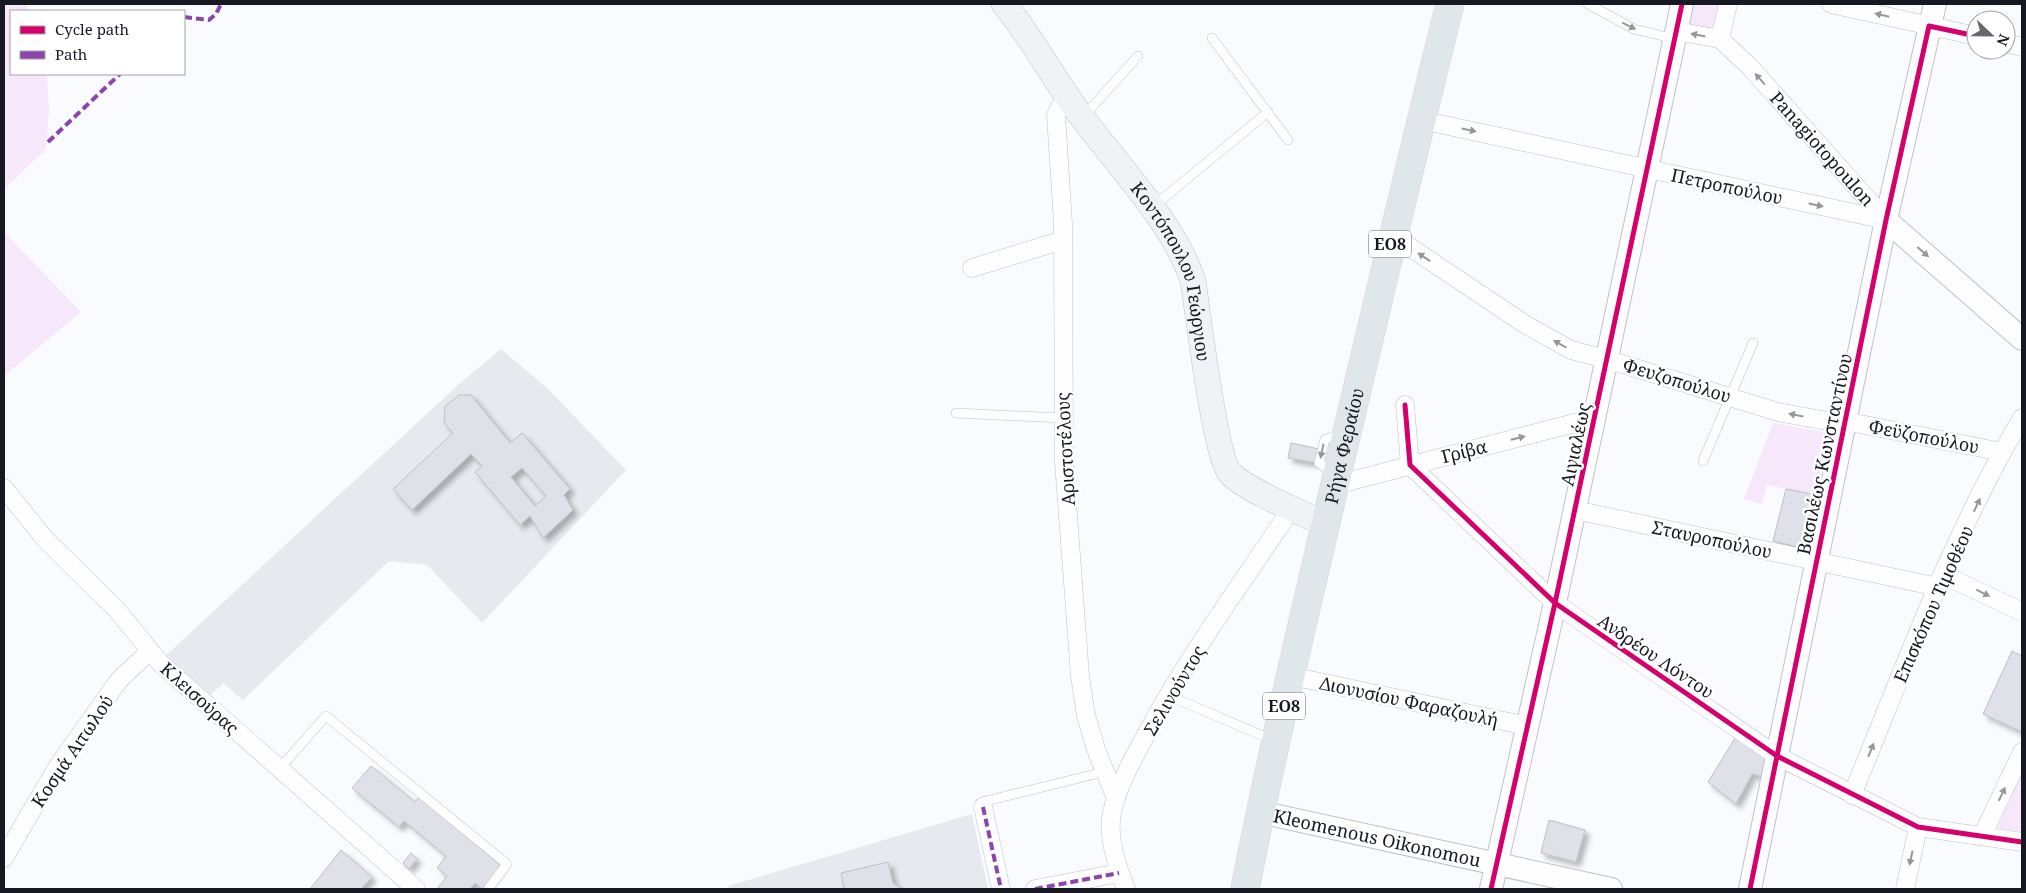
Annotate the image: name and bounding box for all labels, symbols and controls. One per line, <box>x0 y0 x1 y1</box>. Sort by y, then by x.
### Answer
legend <box>10 10 185 75</box>
north arrow <box>1966 10 2016 60</box>
one-way arrow <box>1874 11 1889 19</box>
text: Cycle path <box>55 19 130 39</box>
one-way arrow <box>1622 22 1636 30</box>
one-way arrow <box>1690 30 1706 38</box>
text: N <box>1993 31 2014 49</box>
text: Path <box>55 44 88 64</box>
one-way arrow <box>1755 72 1766 85</box>
street label: Panagiotopoulon <box>1765 86 1880 211</box>
one-way arrow <box>1461 126 1476 134</box>
street label: Πετροπούλου <box>1669 162 1785 210</box>
street label: Κοντόπουλου Γεώργιου <box>1125 177 1216 363</box>
one-way arrow <box>1808 201 1823 209</box>
road number: ΕΟ8 <box>1369 230 1411 258</box>
one-way arrow <box>1916 246 1928 258</box>
one-way arrow <box>1417 252 1430 261</box>
one-way arrow <box>1554 340 1567 349</box>
street label: Βασιλέως Κωνσταντίνου <box>1791 351 1857 557</box>
street label: Φευζοπούλου <box>1620 352 1734 408</box>
street label: Ρήγα Φεραίου <box>1319 386 1369 506</box>
street label: Αριστοτέλους <box>1050 391 1080 506</box>
street label: Αιγιαλέως <box>1554 400 1596 488</box>
one-way arrow <box>1788 411 1804 419</box>
street label: Φεϋζοπούλου <box>1867 414 1981 458</box>
one-way arrow <box>1510 433 1525 441</box>
street label: Γρίβα <box>1439 434 1490 468</box>
one-way arrow <box>1318 443 1326 458</box>
one-way arrow <box>1973 497 1981 512</box>
street label: Σταυροπούλου <box>1650 515 1774 563</box>
street label: Επισκόπου Τιμοθέου <box>1888 522 1978 686</box>
one-way arrow <box>1976 590 1990 598</box>
street label: Ανδρέου Λόντου <box>1593 608 1719 704</box>
street label: Σελινούντος <box>1138 640 1210 739</box>
street label: Κλεισούρας <box>156 656 244 740</box>
street label: Διονυσίου Φαραζουλή <box>1318 670 1500 732</box>
street label: Κοσμά Αιτωλού <box>26 690 118 812</box>
road number: ΕΟ8 <box>1263 692 1305 719</box>
one-way arrow <box>1867 743 1875 757</box>
one-way arrow <box>1998 787 2006 801</box>
street label: Kleomenous Oikonomou <box>1271 803 1484 872</box>
one-way arrow <box>1907 851 1915 866</box>

